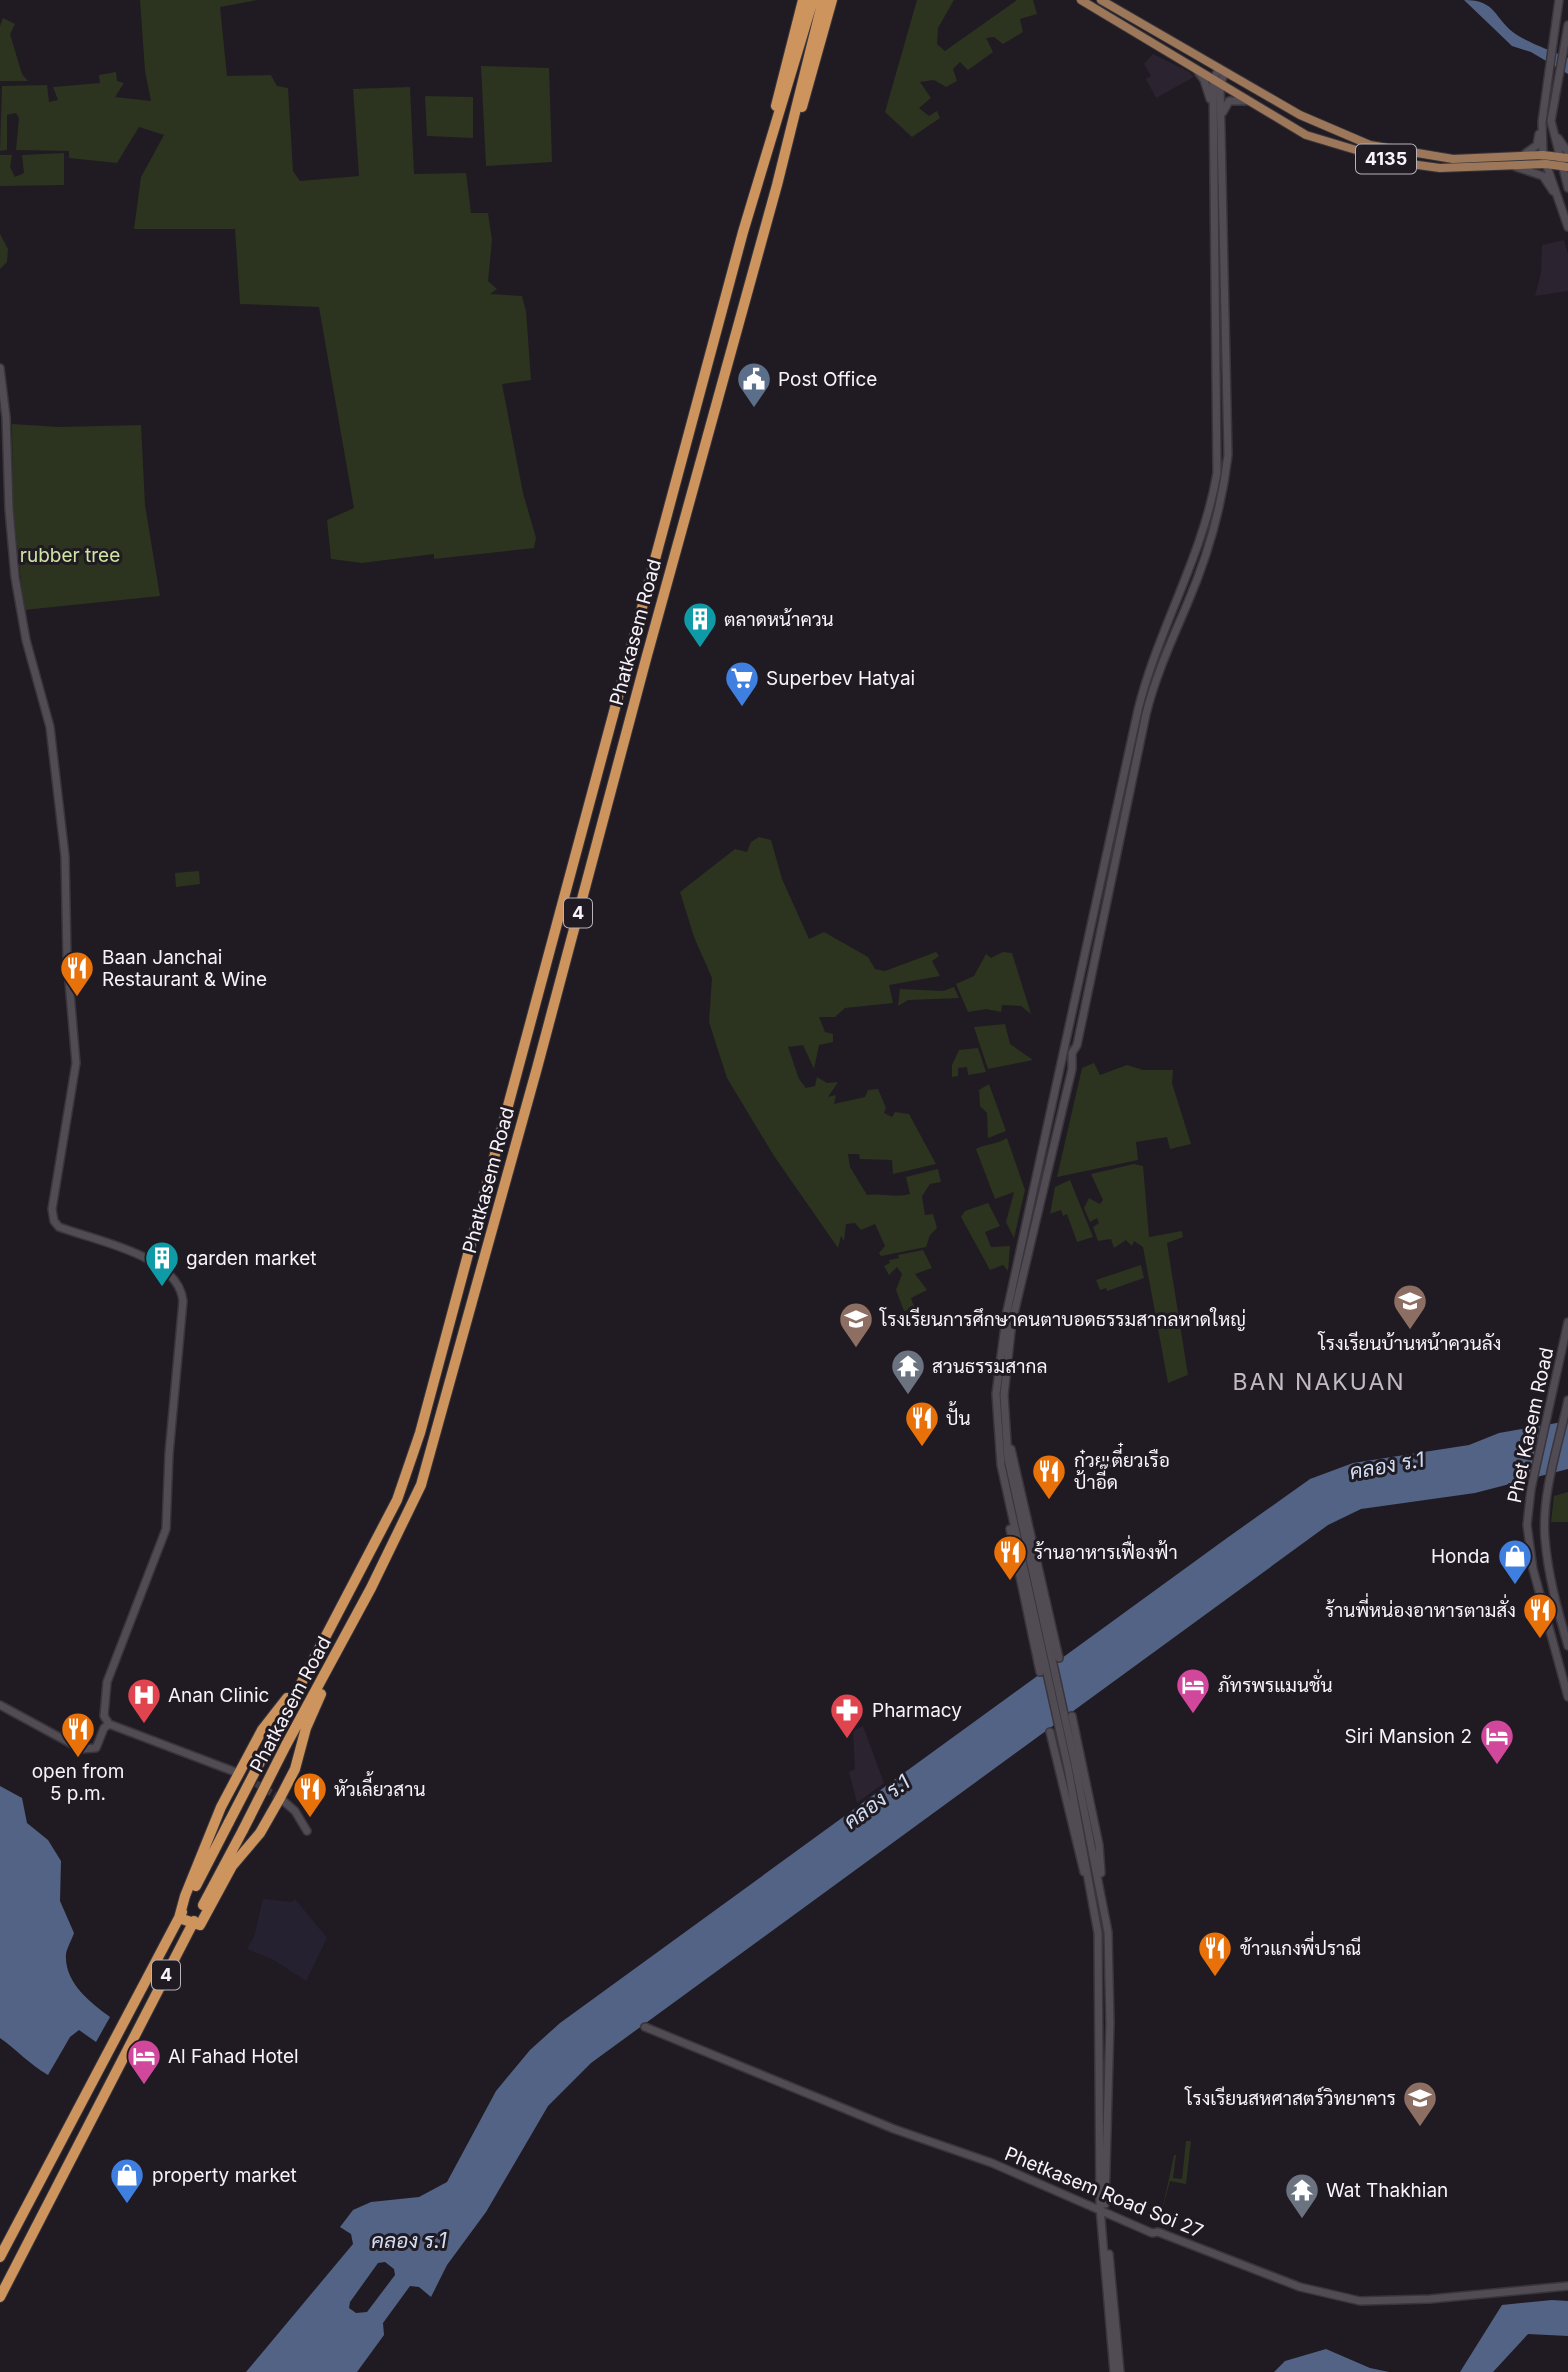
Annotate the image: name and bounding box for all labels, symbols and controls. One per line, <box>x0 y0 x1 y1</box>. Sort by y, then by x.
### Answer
road number: 4135 <box>1356 144 1416 174</box>
public building icon: Post Office <box>735 360 773 409</box>
place label: Post Office <box>778 368 877 391</box>
park label: rubber tree <box>20 544 120 567</box>
street label: Phatkasem Road <box>605 557 666 708</box>
building icon: ตลาดหน้าควน <box>681 600 719 649</box>
place label: ตลาดหน้าควน <box>724 608 834 631</box>
supermarket icon: Superbev Hatyai <box>723 659 761 708</box>
place label: Superbev Hatyai <box>766 667 915 690</box>
road number: 4 <box>564 898 592 928</box>
place label: Baan Janchai Restaurant & Wine <box>102 946 267 991</box>
restaurant icon: Baan Janchai Restaurant & Wine <box>58 949 96 998</box>
street label: Phatkasem Road <box>458 1105 519 1256</box>
building icon: garden market <box>143 1239 181 1288</box>
place label: garden market <box>186 1247 317 1270</box>
school or university icon: โรงเรียนบ้านหน้าควนลัง <box>1391 1282 1429 1331</box>
school or university icon: โรงเรียนการศึกษาคนตาบอดธรรมสากลหาดใหญ่ <box>837 1300 875 1349</box>
place label: โรงเรียนการศึกษาคนตาบอดธรรมสากลหาดใหญ่ <box>879 1307 1246 1331</box>
place label: โรงเรียนบ้านหน้าควนลัง <box>1318 1331 1502 1355</box>
street label: Phet Kasem Road <box>1503 1345 1558 1505</box>
temple icon: สวนธรรมสากล <box>889 1347 927 1396</box>
place label: สวนธรรมสากล <box>932 1355 1047 1378</box>
district label: BAN NAKUAN <box>1232 1368 1406 1396</box>
restaurant icon: ปั้น <box>903 1399 941 1448</box>
place label: ปั้น <box>946 1401 971 1430</box>
place label: ก๋วยเตี๋ยวเรือ ป้าอี๊ด <box>1074 1442 1170 1494</box>
water label: คลอง ร.1 <box>1348 1447 1427 1484</box>
restaurant icon: ก๋วยเตี๋ยวเรือ ป้าอี๊ด <box>1030 1452 1068 1501</box>
restaurant icon: ร้านอาหารเฟื่องฟ้า <box>991 1533 1029 1582</box>
place label: ร้านอาหารเฟื่องฟ้า <box>1034 1535 1178 1564</box>
shop icon: Honda <box>1496 1537 1534 1586</box>
place label: Honda <box>1431 1545 1490 1568</box>
restaurant icon: ร้านพี่หน่องอาหารตามสั่ง <box>1521 1591 1559 1640</box>
place label: ร้านพี่หน่องอาหารตามสั่ง <box>1325 1593 1516 1622</box>
street label: Phatkasem Road <box>245 1632 336 1776</box>
hotel icon: ภัทรพรแมนชั่น <box>1174 1666 1212 1715</box>
place label: ภัทรพรแมนชั่น <box>1218 1669 1333 1697</box>
hospital icon: Anan Clinic <box>125 1676 163 1725</box>
place label: Anan Clinic <box>168 1684 269 1707</box>
pharmacy icon: Pharmacy <box>828 1691 866 1740</box>
place label: Pharmacy <box>872 1699 962 1722</box>
restaurant icon: open from 5 p.m. <box>59 1710 97 1759</box>
hotel icon: Siri Mansion 2 <box>1478 1717 1516 1766</box>
place label: Siri Mansion 2 <box>1345 1725 1472 1748</box>
place label: open from 5 p.m. <box>32 1760 124 1805</box>
water label: คลอง ร.1 <box>839 1769 915 1834</box>
restaurant icon: หัวเลี้ยวสาน <box>291 1770 329 1819</box>
place label: หัวเลี้ยวสาน <box>334 1771 426 1801</box>
restaurant icon: ข้าวแกงพี่ปราณี <box>1196 1929 1234 1978</box>
place label: ข้าวแกงพี่ปราณี <box>1240 1931 1361 1960</box>
road number: 4 <box>152 1961 180 1990</box>
hotel icon: Al Fahad Hotel <box>125 2037 163 2086</box>
place label: Al Fahad Hotel <box>168 2045 299 2068</box>
school or university icon: โรงเรียนสหศาสตร์วิทยาคาร <box>1401 2079 1439 2128</box>
place label: โรงเรียนสหศาสตร์วิทยาคาร <box>1184 2086 1396 2110</box>
street label: Phetkasem Road Soi 27 <box>1001 2142 1206 2243</box>
shop icon: property market <box>108 2156 146 2205</box>
place label: property market <box>152 2164 297 2187</box>
temple icon: Wat Thakhian <box>1283 2171 1321 2220</box>
place label: Wat Thakhian <box>1326 2179 1448 2202</box>
water label: คลอง ร.1 <box>371 2228 447 2253</box>

